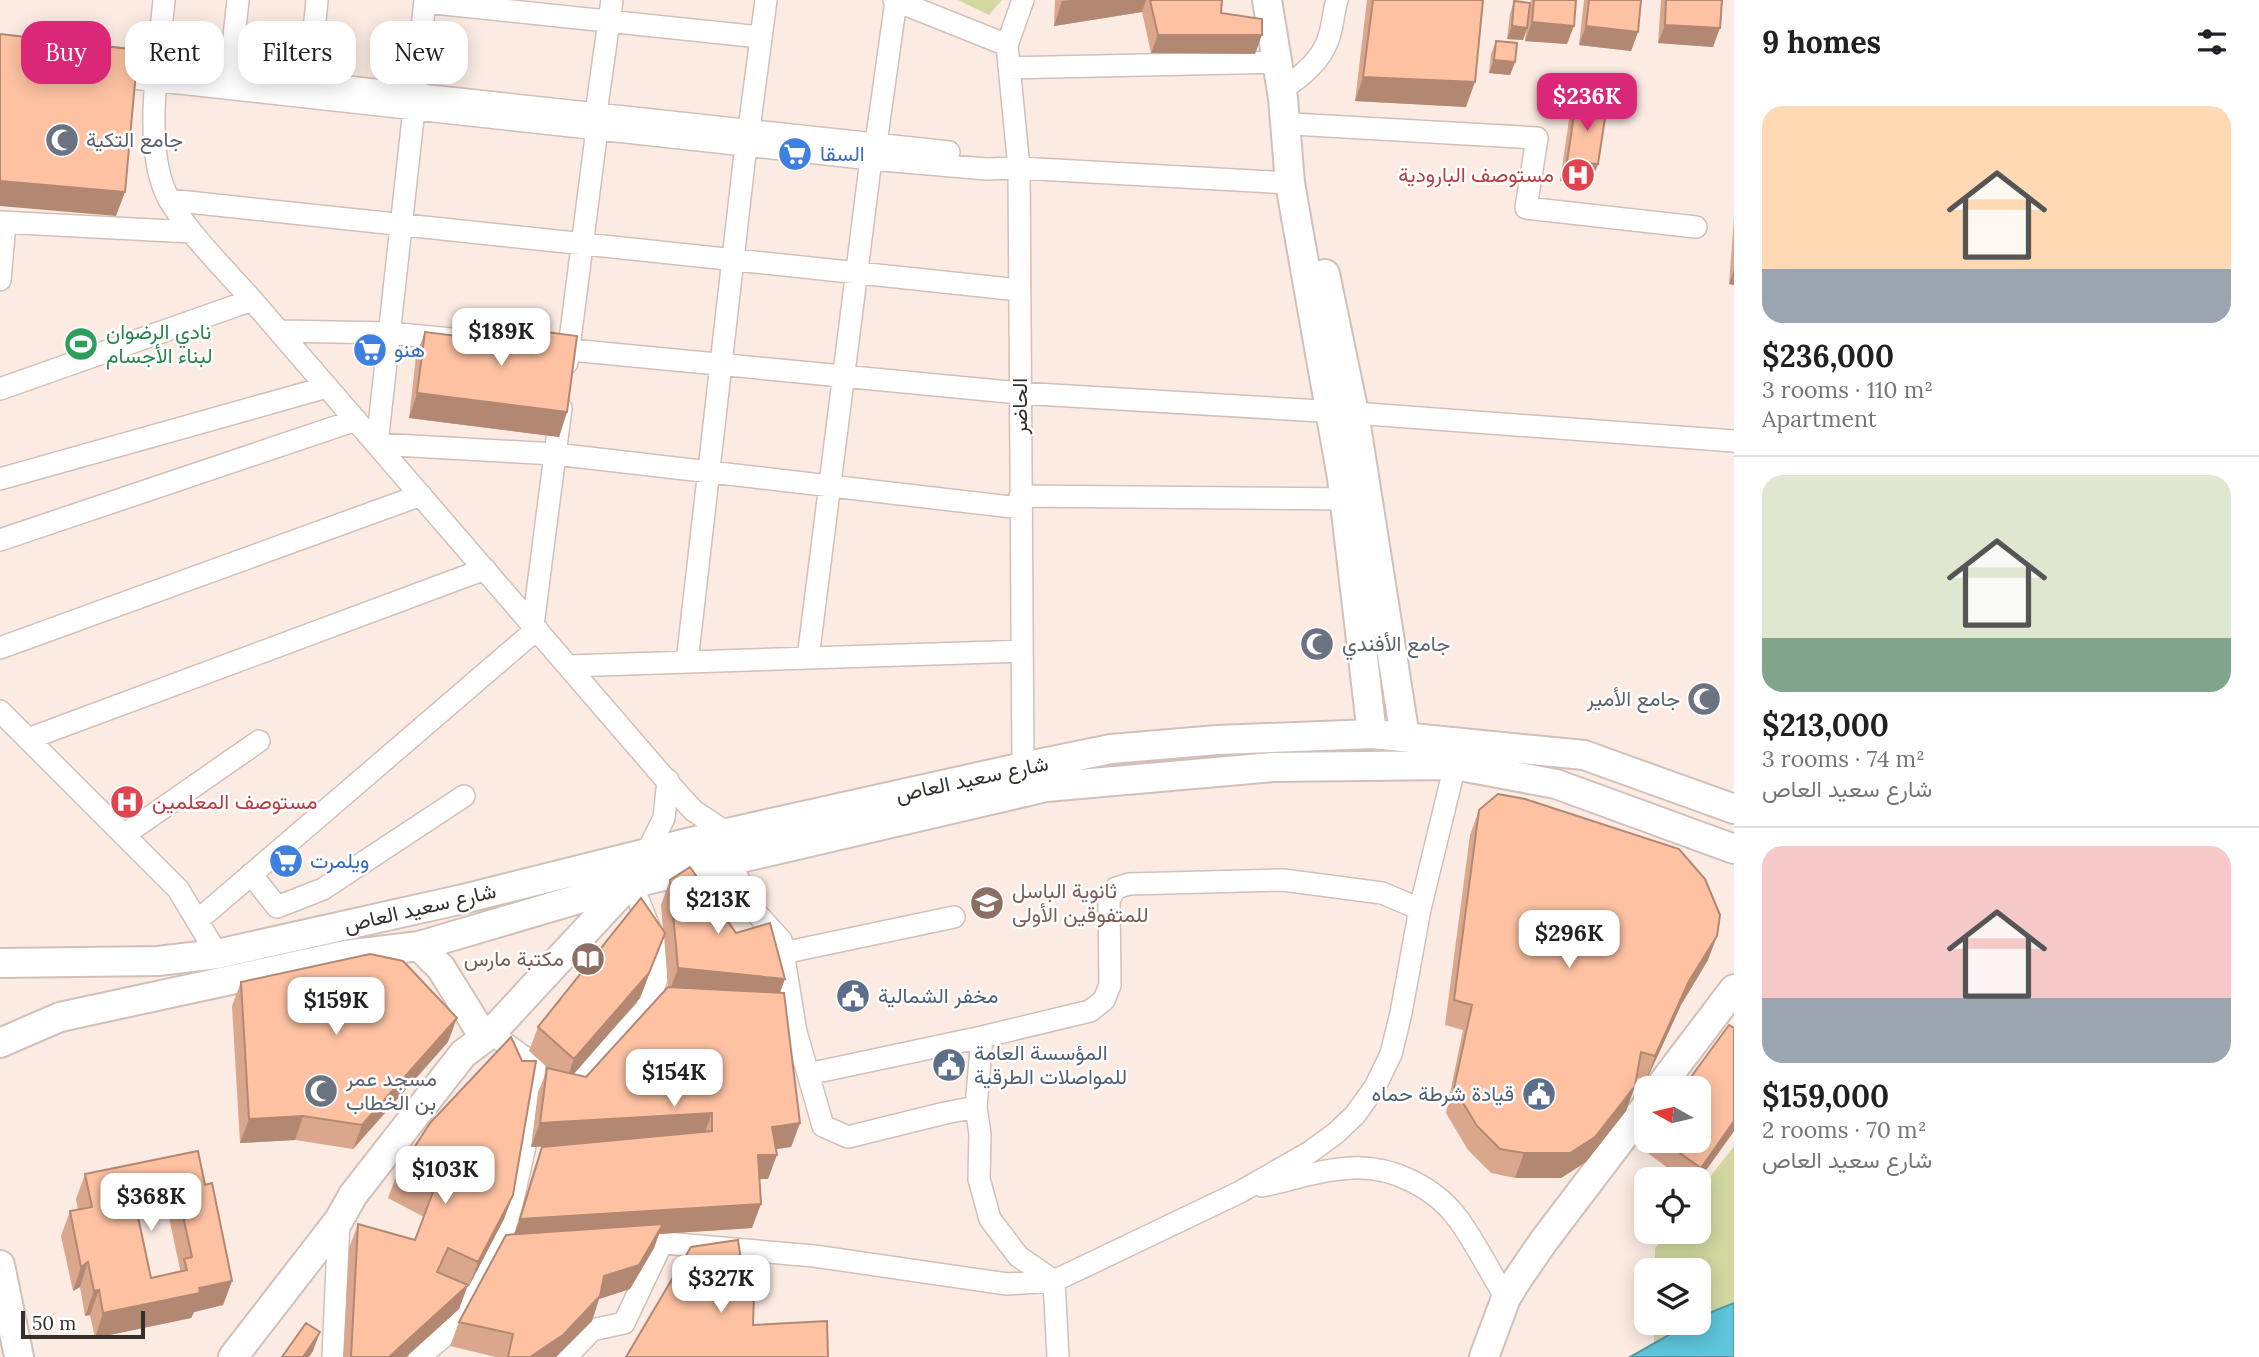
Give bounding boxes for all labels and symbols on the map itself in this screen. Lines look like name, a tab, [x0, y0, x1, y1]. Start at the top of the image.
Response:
pin: $236K	[1538, 74, 1636, 133]
mosque icon: جامع التكية	[43, 121, 81, 159]
place label: جامع التكية	[86, 126, 183, 154]
supermarket icon: السقا	[776, 135, 814, 173]
place label: السقا	[820, 140, 865, 167]
hospital icon: مستوصف البارودية	[1559, 156, 1597, 194]
place label: مستوصف البارودية	[1398, 161, 1554, 188]
pin: $189K	[452, 308, 550, 368]
place label: نادي الرضوان لبناء الأجسام	[106, 318, 213, 370]
sports icon: نادي الرضوان لبناء الأجسام	[62, 325, 100, 363]
supermarket icon: هنو	[351, 331, 389, 369]
place label: هنو	[394, 336, 425, 363]
street label: الحاضر	[1006, 378, 1033, 435]
mosque icon: جامع الأفندي	[1298, 625, 1336, 663]
place label: جامع الأفندي	[1342, 630, 1450, 661]
mosque icon: جامع الأمير	[1685, 680, 1723, 718]
place label: جامع الأمير	[1586, 685, 1680, 713]
street label: شارع سعيد العاص	[893, 749, 1051, 809]
hospital icon: مستوصف المعلمين	[108, 783, 146, 821]
place label: مستوصف المعلمين	[152, 788, 318, 815]
supermarket icon: ويلمرت	[267, 842, 305, 880]
place label: ويلمرت	[310, 847, 369, 874]
pin: $213K	[669, 876, 767, 936]
street label: شارع سعيد العاص	[341, 877, 499, 939]
place label: ثانوية الباسل للمتفوقين الأولى	[1012, 877, 1149, 928]
school or university icon: ثانوية الباسل للمتفوقين الأولى	[968, 884, 1006, 922]
pin: $296K	[1520, 911, 1618, 970]
library icon: مكتبة مارس	[569, 940, 607, 978]
place label: مكتبة مارس	[464, 945, 564, 972]
public building icon: مخفر الشمالية	[834, 977, 872, 1015]
pin: $159K	[287, 978, 385, 1037]
place label: مخفر الشمالية	[878, 982, 998, 1009]
place label: المؤسسة العامة للمواصلات الطرقية	[974, 1039, 1127, 1090]
public building icon: المؤسسة العامة للمواصلات الطرقية	[930, 1046, 968, 1084]
pin: $154K	[625, 1050, 723, 1109]
place label: مسجد عمر بن الخطاب	[345, 1065, 437, 1116]
mosque icon: مسجد عمر بن الخطاب	[302, 1072, 340, 1110]
public building icon: قيادة شرطة حماه	[1520, 1075, 1558, 1113]
north arrow	[1634, 1076, 1712, 1153]
place label: قيادة شرطة حماه	[1371, 1080, 1514, 1107]
pin: $103K	[396, 1146, 494, 1206]
pin: $368K	[102, 1174, 200, 1233]
pin: $327K	[672, 1256, 770, 1315]
scale bar	[21, 1308, 145, 1340]

